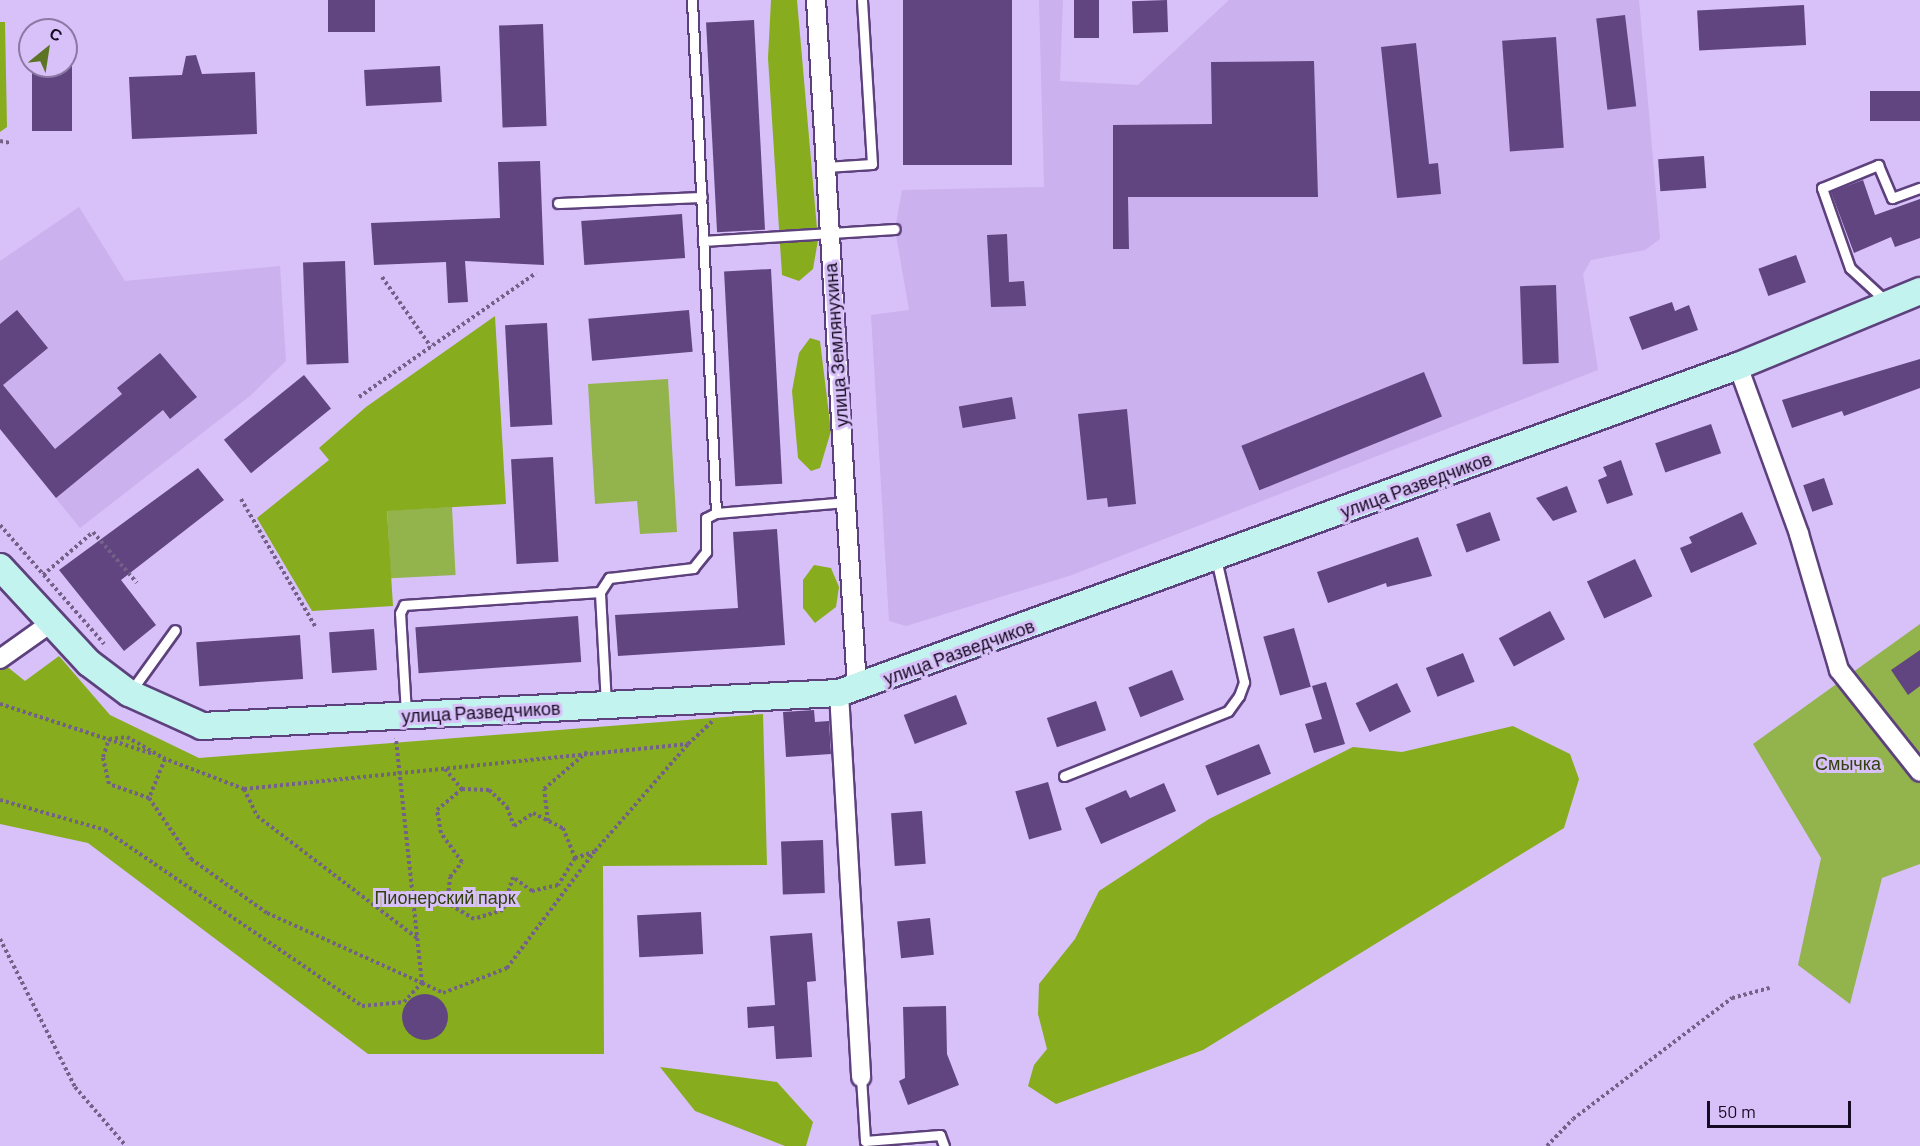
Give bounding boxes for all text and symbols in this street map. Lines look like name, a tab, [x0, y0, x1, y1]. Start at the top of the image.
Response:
north arrow	[18, 18, 78, 78]
text: С	[46, 23, 66, 45]
street label: улица Землянухина	[819, 262, 853, 428]
street label: улица Разведчиков	[1338, 448, 1494, 522]
street label: улица Разведчиков	[881, 615, 1037, 689]
street label: улица Разведчиков	[401, 697, 561, 727]
park label: Смычка	[1815, 752, 1881, 774]
park label: Пионерский парк	[374, 886, 516, 908]
scale bar	[1710, 1089, 1854, 1127]
text: 50 m	[1718, 1100, 1756, 1122]

